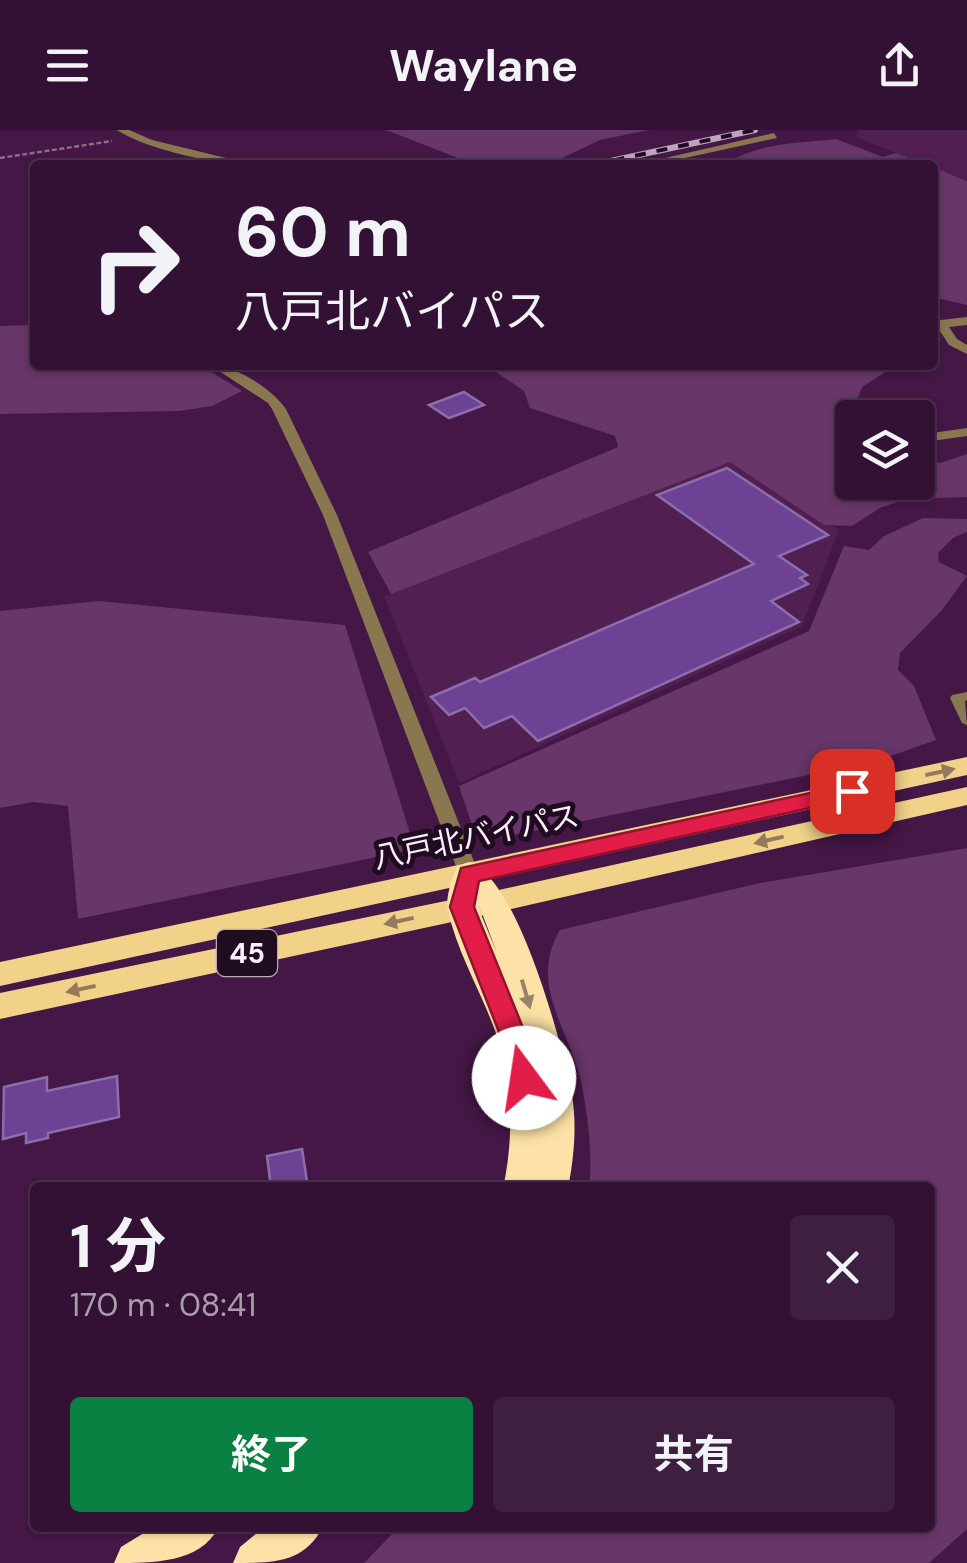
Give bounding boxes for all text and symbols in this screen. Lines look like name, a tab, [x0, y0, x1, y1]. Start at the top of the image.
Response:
text: Waylane	[389, 36, 578, 95]
icon: menu	[40, 38, 95, 93]
icon: share	[872, 38, 927, 93]
text: 60 m	[235, 187, 411, 278]
icon: right	[70, 200, 200, 330]
text: 八戸北バイパス	[235, 282, 549, 341]
map controls	[835, 400, 935, 500]
button: layers	[835, 400, 935, 500]
pin	[810, 749, 895, 834]
icon: arrive	[825, 764, 880, 819]
one-way arrow	[925, 764, 956, 779]
street label: 八戸北バイパス	[369, 796, 582, 877]
one-way arrow	[753, 832, 784, 848]
one-way arrow	[383, 913, 414, 929]
road number: 45	[217, 930, 277, 976]
one-way arrow	[519, 978, 535, 1009]
one-way arrow	[65, 982, 96, 997]
position arrow	[472, 1026, 576, 1130]
text: 1 分	[70, 1207, 166, 1286]
button: close	[790, 1215, 895, 1320]
text: 170 m · 08:41	[70, 1284, 256, 1326]
button: 終了	[70, 1397, 473, 1512]
button: 共有	[493, 1397, 895, 1512]

